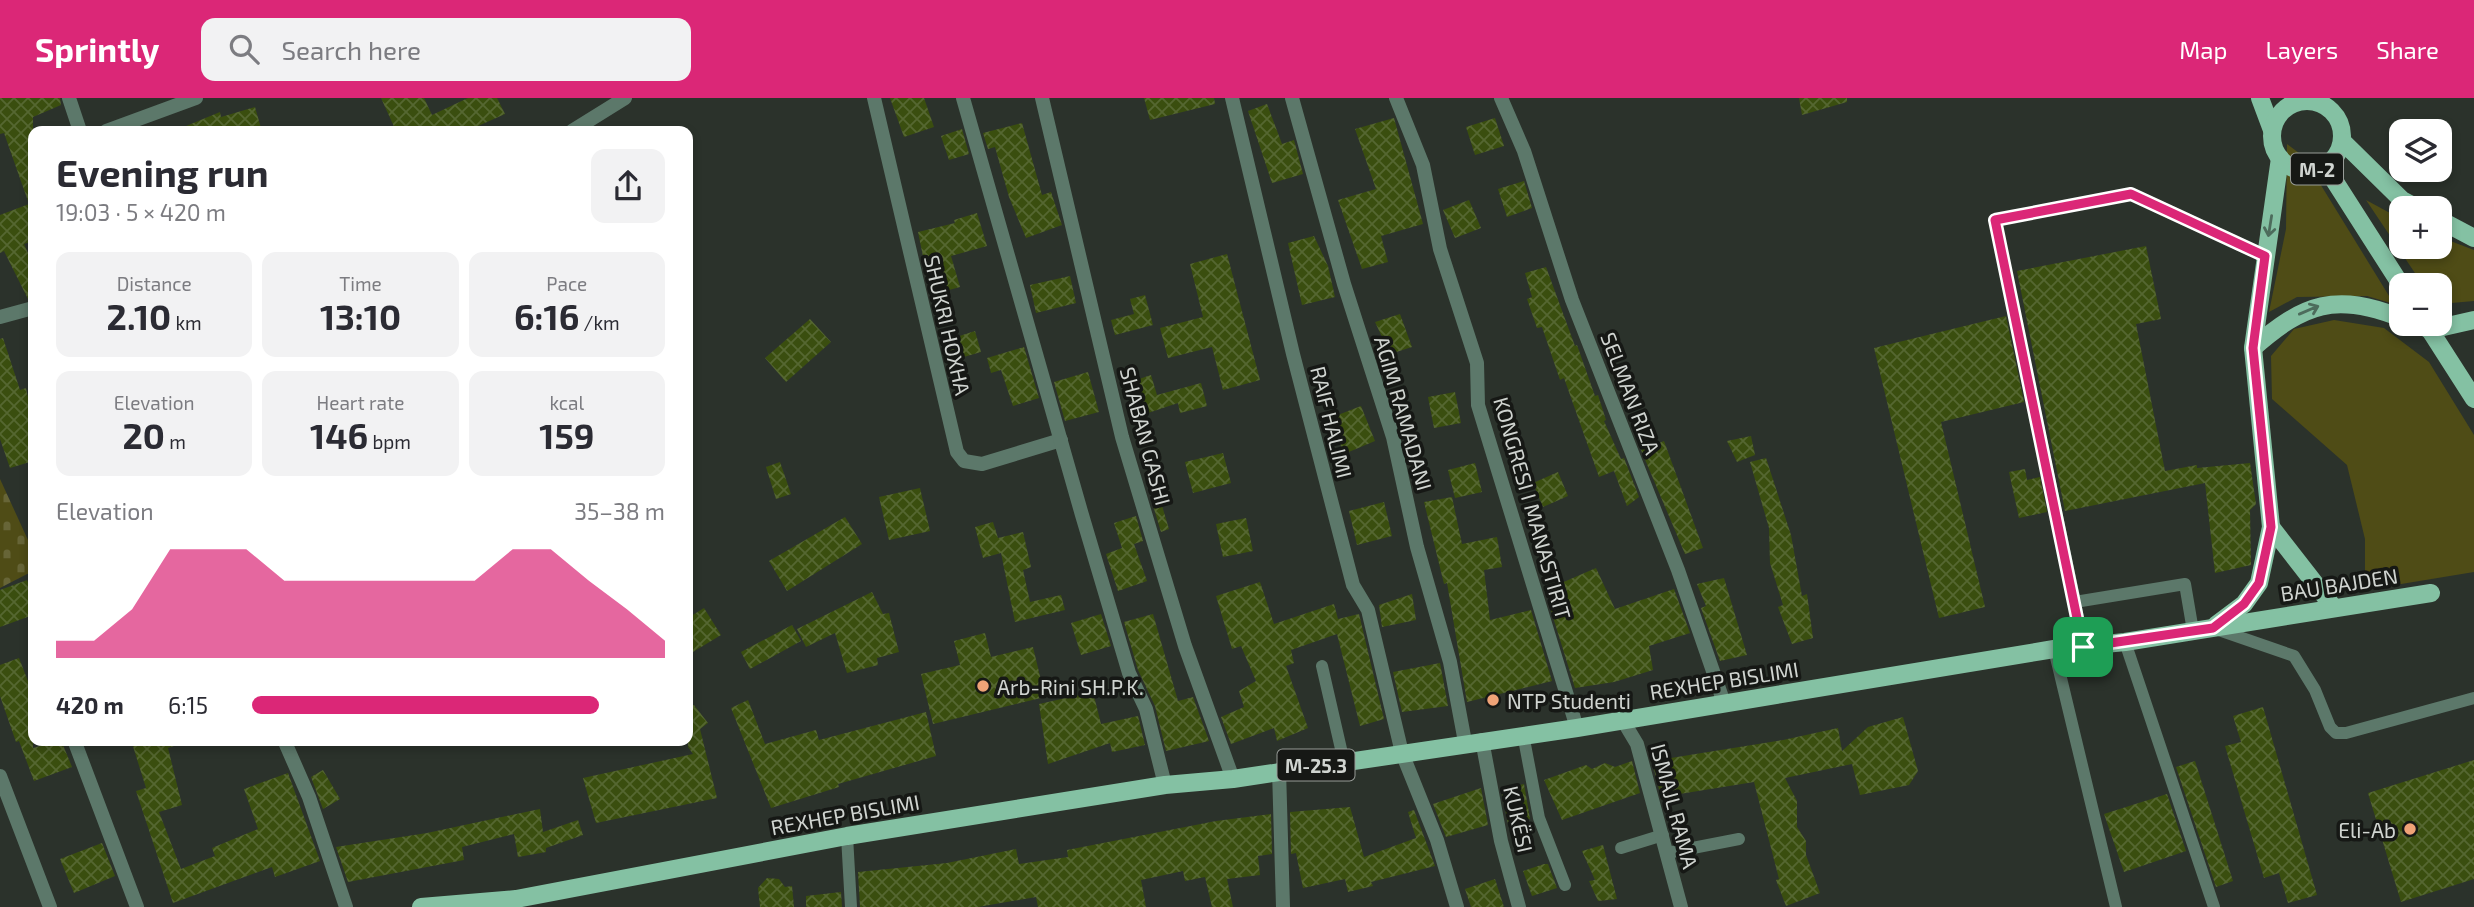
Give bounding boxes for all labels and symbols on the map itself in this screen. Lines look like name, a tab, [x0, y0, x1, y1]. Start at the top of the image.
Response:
road number: M-2	[2291, 153, 2343, 184]
one-way arrow	[2263, 214, 2276, 237]
street label: SHUKRI HOXHA	[920, 253, 976, 397]
one-way arrow	[2298, 303, 2319, 316]
street label: SELMAN RIZA	[1596, 328, 1666, 458]
street label: AGIM RAMADANI	[1370, 333, 1438, 493]
street label: RAIF HALIMI	[1306, 363, 1358, 481]
street label: SHABAN GASHI	[1116, 364, 1176, 508]
street label: KONGRESI I MANASTIRIT	[1489, 394, 1577, 622]
street label: BAU BAJDEN	[2279, 562, 2399, 606]
pin	[2053, 617, 2113, 677]
street label: REXHEP BISLIMI	[1648, 656, 1800, 704]
place label: Arb-Rini SH.P.K.	[997, 674, 1144, 699]
marker: Arb-Rini SH.P.K.	[975, 678, 991, 694]
place label: NTP Studenti	[1507, 688, 1631, 713]
marker: NTP Studenti	[1485, 692, 1501, 708]
street label: ISMAJL RAMA	[1646, 741, 1704, 871]
road number: M-25.3	[1278, 750, 1354, 780]
street label: KUKËSI	[1499, 783, 1539, 855]
street label: REXHEP BISLIMI	[769, 789, 921, 839]
place label: Eli-Ab	[2338, 817, 2396, 842]
marker: Eli-Ab	[2402, 821, 2418, 837]

